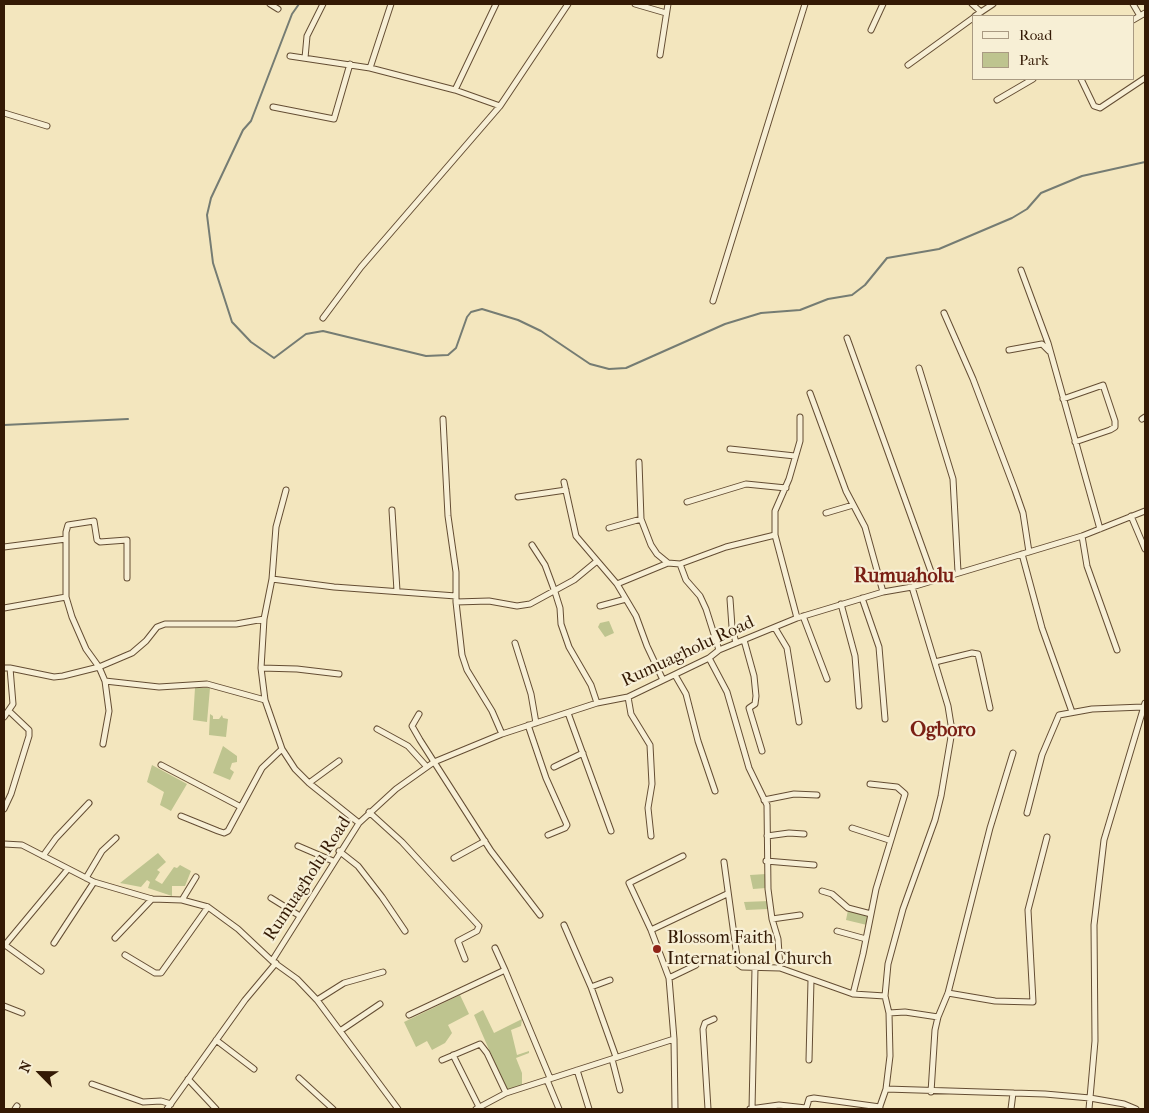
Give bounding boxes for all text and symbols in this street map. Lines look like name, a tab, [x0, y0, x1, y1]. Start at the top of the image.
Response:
legend	[972, 15, 1134, 80]
text: Road	[1019, 26, 1052, 44]
text: Park	[1019, 51, 1049, 69]
district label: Rumuaholu	[854, 565, 954, 589]
street label: Rumuagholu Road	[618, 612, 758, 692]
district label: Ogboro	[910, 719, 976, 743]
street label: Rumuagholu Road	[260, 813, 356, 945]
place label: Blossom Faith International Church	[667, 928, 832, 971]
marker: Blossom Faith International Church	[651, 943, 663, 955]
north arrow	[15, 1048, 65, 1098]
text: N	[16, 1059, 36, 1075]

